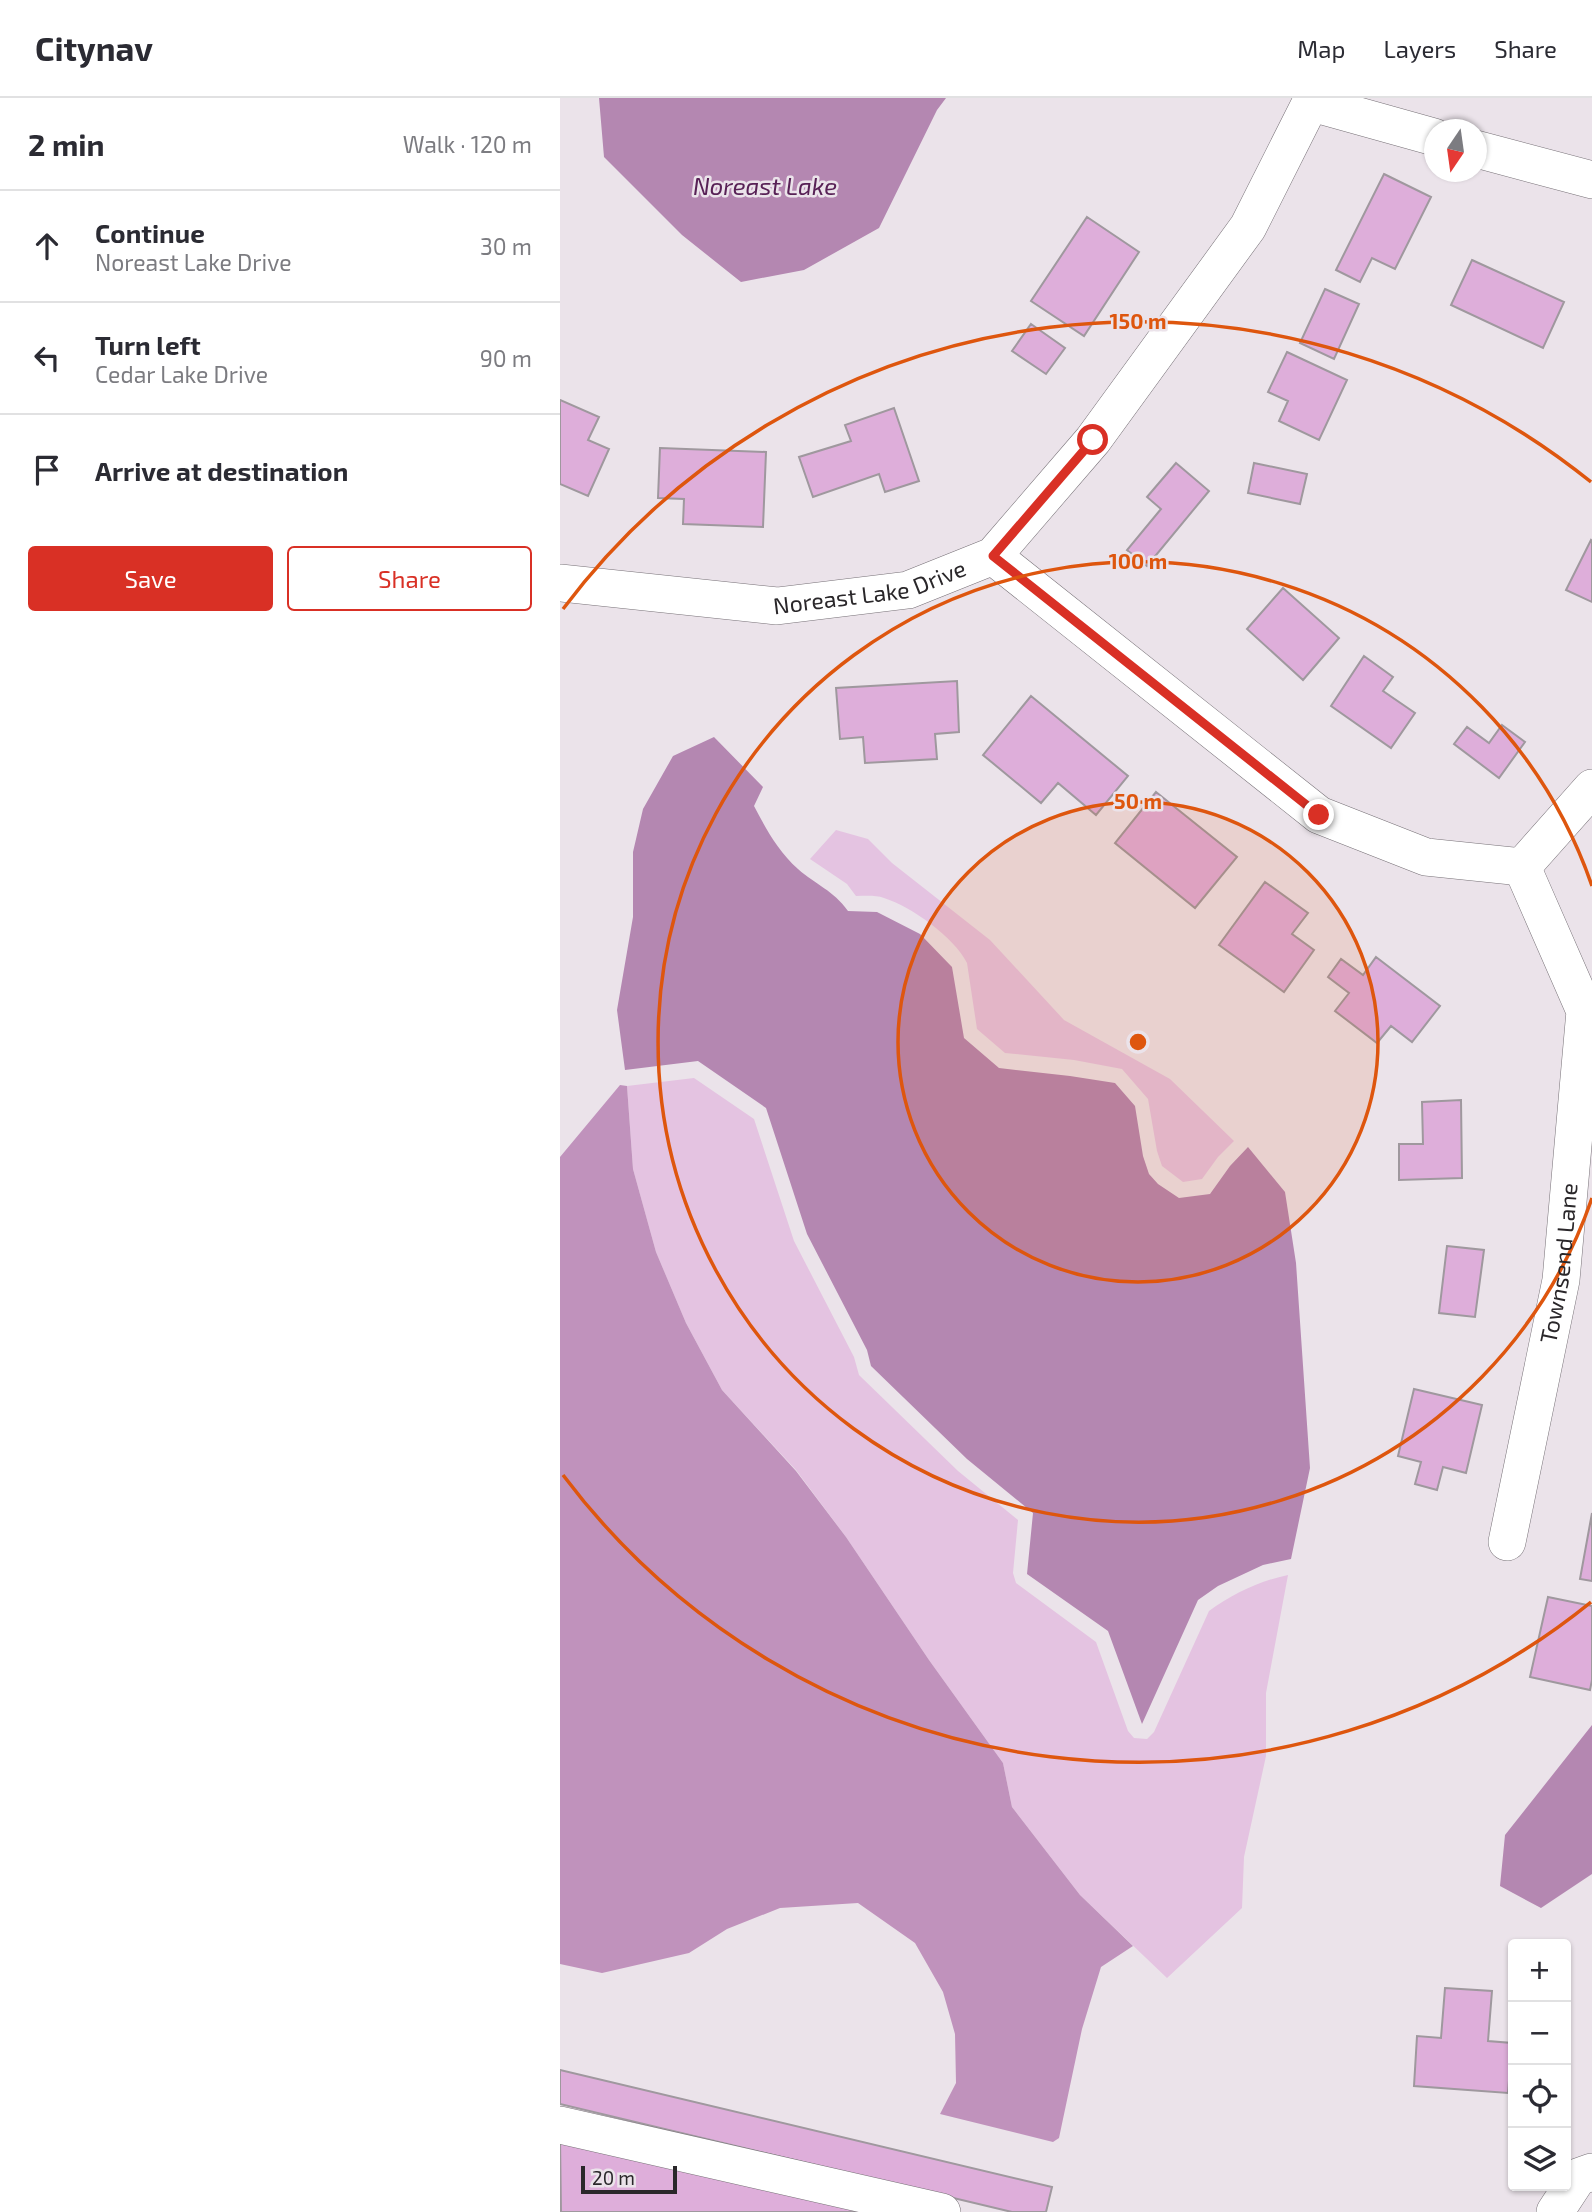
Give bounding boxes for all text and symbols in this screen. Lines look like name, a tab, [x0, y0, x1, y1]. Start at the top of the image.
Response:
text: Citynav	[35, 28, 153, 68]
text: Map	[1297, 34, 1345, 63]
text: Layers	[1383, 34, 1456, 63]
text: Share	[1494, 34, 1557, 63]
north arrow	[1424, 119, 1487, 182]
text: 2 min	[28, 126, 105, 162]
text: Walk · 120 m	[403, 130, 532, 158]
water label: Noreast Lake	[693, 171, 837, 200]
text: Continue	[95, 217, 205, 248]
icon: ahead	[28, 227, 66, 265]
text: 30 m	[480, 232, 532, 260]
text: Noreast Lake Drive	[95, 248, 292, 276]
text: 150 m	[1110, 308, 1166, 333]
text: Turn left	[95, 329, 201, 360]
icon: left	[28, 339, 66, 377]
text: 90 m	[480, 344, 532, 372]
text: Cedar Lake Drive	[95, 360, 268, 388]
route start	[1077, 424, 1108, 455]
icon: arrive	[28, 451, 66, 489]
text: Arrive at destination	[95, 455, 348, 486]
button: Save	[28, 546, 273, 611]
button: Share	[287, 546, 532, 611]
text: 100 m	[1109, 548, 1167, 573]
street label: Noreast Lake Drive	[772, 553, 970, 619]
text: 50 m	[1114, 788, 1162, 813]
route end	[1303, 799, 1334, 830]
centre of rings	[1126, 1030, 1150, 1054]
street label: Townsend Lane	[1533, 1182, 1583, 1346]
map controls	[1508, 1939, 1571, 2191]
button: +	[1508, 1939, 1571, 2002]
button: −	[1508, 2002, 1571, 2065]
button: locate	[1508, 2065, 1571, 2128]
button: layers	[1508, 2128, 1571, 2191]
scale bar	[581, 2163, 677, 2195]
text: 20 m	[592, 2166, 635, 2189]

